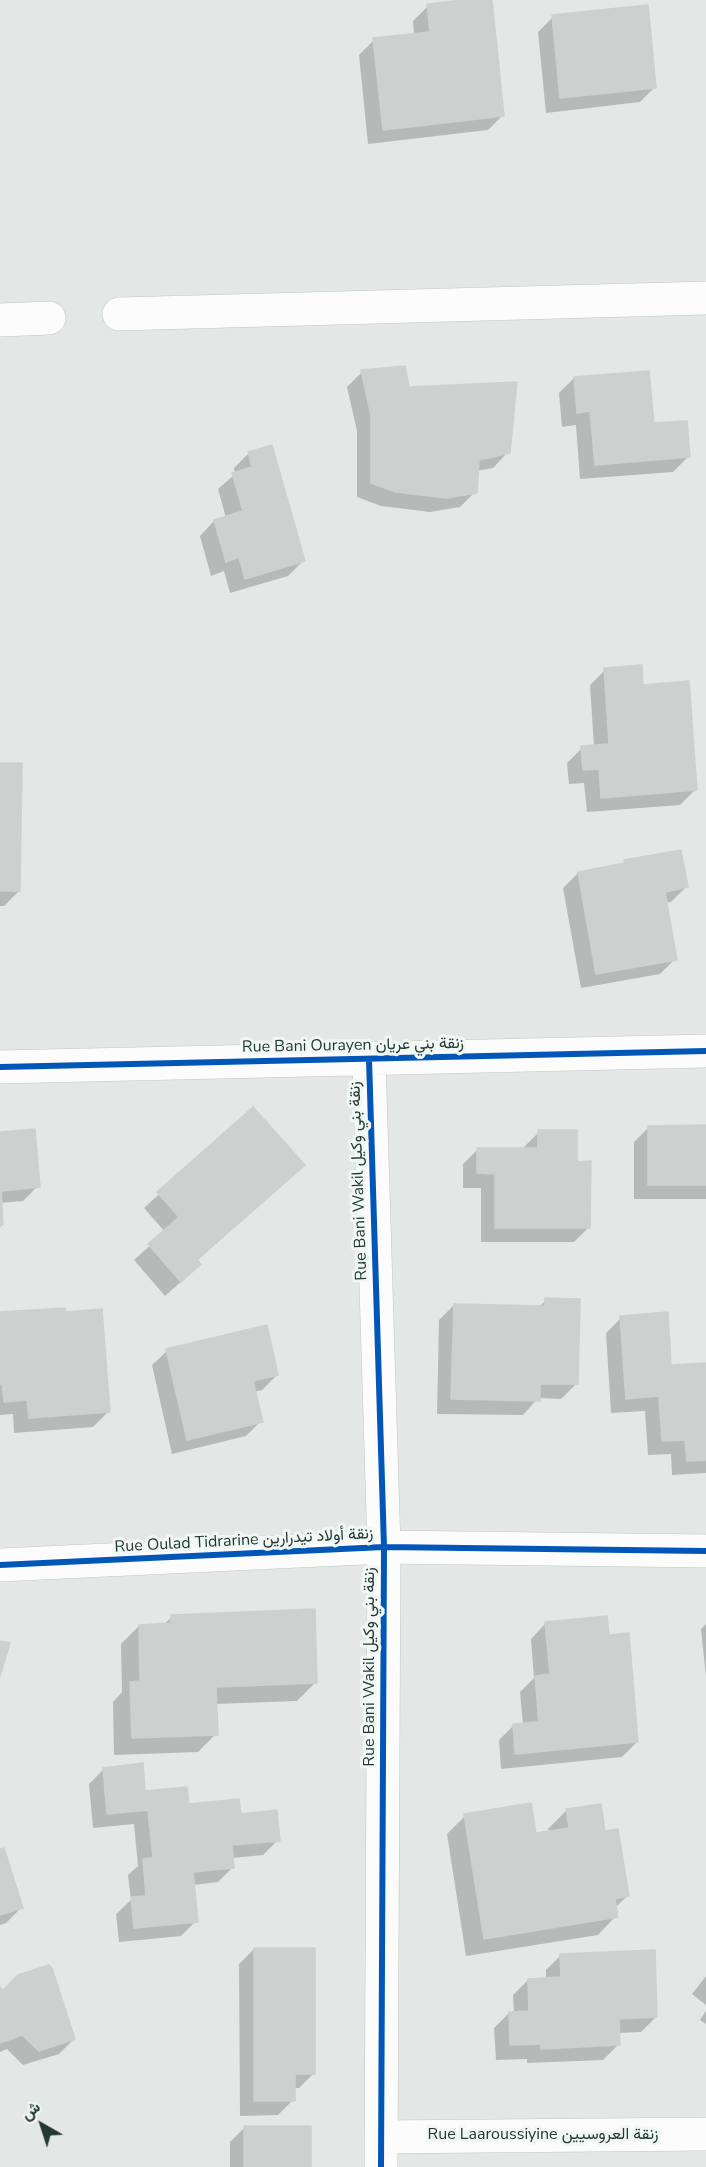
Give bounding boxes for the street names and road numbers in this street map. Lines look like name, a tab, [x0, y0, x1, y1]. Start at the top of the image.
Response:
street label: Rue Bani Ourayen زنقة بني عريان	[242, 1034, 464, 1058]
street label: Rue Bani Wakil زنقة بني وكيل	[346, 1081, 372, 1281]
street label: Rue Oulad Tidrarine زنقة أولاد تيدرارين	[114, 1525, 374, 1557]
street label: Rue Bani Wakil زنقة بني وكيل	[360, 1567, 380, 1767]
street label: Rue Laaroussiyine زنقة العروسيين	[428, 2125, 658, 2145]

